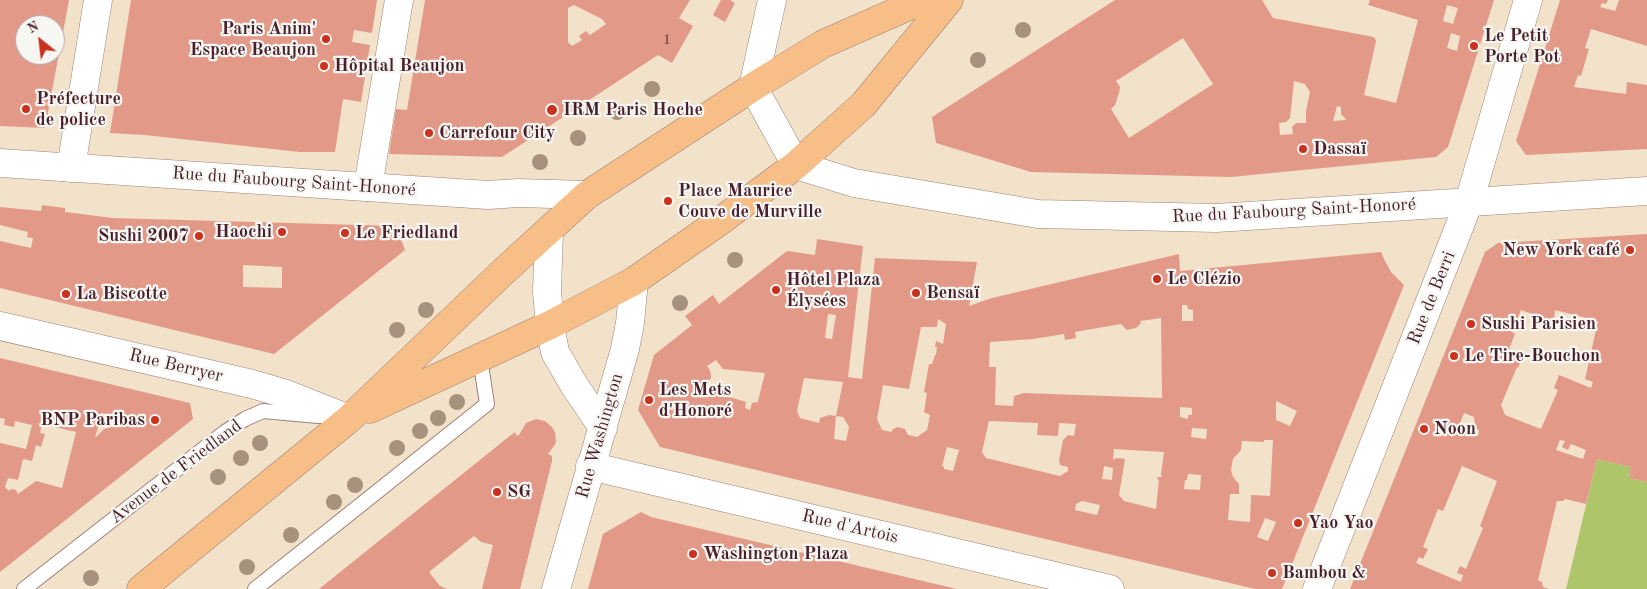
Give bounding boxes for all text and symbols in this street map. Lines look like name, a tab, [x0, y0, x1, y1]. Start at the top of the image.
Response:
north arrow	[15, 15, 65, 65]
place label: Paris Anim' Espace Beaujon	[190, 18, 316, 60]
text: N	[25, 19, 41, 36]
place label: Le Petit Porte Pot	[1484, 25, 1560, 68]
house number: 1	[663, 31, 671, 49]
marker: Paris Anim' Espace Beaujon	[320, 33, 332, 45]
marker: Le Petit Porte Pot	[1468, 40, 1480, 52]
place label: Hôpital Beaujon	[334, 55, 464, 77]
marker: Hôpital Beaujon	[318, 60, 330, 72]
place label: Préfecture de police	[36, 88, 121, 130]
place label: IRM Paris Hoche	[563, 99, 703, 121]
marker: Préfecture de police	[20, 103, 32, 115]
marker: IRM Paris Hoche	[545, 103, 559, 117]
place label: Carrefour City	[439, 122, 555, 144]
marker: Carrefour City	[423, 127, 435, 139]
place label: Dassaï	[1313, 138, 1366, 160]
marker: Dassaï	[1297, 143, 1309, 155]
street label: Rue du Faubourg Saint-Honoré	[171, 163, 417, 201]
place label: Place Maurice Couve de Murville	[678, 180, 822, 222]
street label: Rue du Faubourg Saint-Honoré	[1171, 194, 1417, 228]
marker: Place Maurice Couve de Murville	[662, 195, 674, 207]
place label: Haochi	[215, 221, 272, 243]
place label: Le Friedland	[355, 222, 458, 244]
place label: Sushi 2007	[98, 225, 189, 247]
marker: Haochi	[276, 226, 288, 238]
marker: Le Friedland	[339, 227, 351, 239]
marker: Sushi 2007	[193, 230, 205, 242]
place label: New York café	[1502, 239, 1620, 261]
marker: New York café	[1624, 244, 1636, 256]
street label: Rue de Berri	[1403, 248, 1461, 348]
place label: Le Clézio	[1167, 268, 1241, 290]
place label: Hôtel Plaza Élysées	[786, 269, 880, 312]
marker: Le Clézio	[1151, 273, 1163, 285]
place label: Bensaï	[926, 282, 979, 304]
place label: La Biscotte	[76, 283, 167, 305]
marker: Hôtel Plaza Élysées	[770, 284, 782, 296]
marker: Bensaï	[910, 287, 922, 299]
marker: La Biscotte	[60, 288, 72, 300]
place label: Sushi Parisien	[1481, 313, 1596, 335]
marker: Sushi Parisien	[1465, 318, 1477, 330]
street label: Rue Berryer	[127, 345, 225, 387]
place label: Le Tire-Bouchon	[1464, 345, 1600, 367]
marker: Le Tire-Bouchon	[1448, 350, 1460, 362]
street label: Rue Washington	[572, 371, 628, 501]
place label: Les Mets d'Honoré	[659, 379, 732, 422]
marker: Les Mets d'Honoré	[643, 394, 655, 406]
place label: BNP Paribas	[40, 409, 145, 431]
marker: BNP Paribas	[149, 414, 161, 426]
street label: Avenue de Friedland	[106, 415, 246, 529]
place label: Noon	[1434, 418, 1476, 440]
marker: Noon	[1418, 423, 1430, 435]
place label: SG	[507, 481, 531, 503]
marker: SG	[491, 486, 503, 498]
street label: Rue d'Artois	[800, 505, 900, 549]
place label: Yao Yao	[1308, 512, 1374, 534]
marker: Yao Yao	[1292, 517, 1304, 529]
place label: Washington Plaza	[703, 543, 848, 565]
marker: Washington Plaza	[687, 548, 699, 560]
place label: Bambou &	[1282, 562, 1366, 584]
marker: Bambou &	[1266, 567, 1278, 579]

